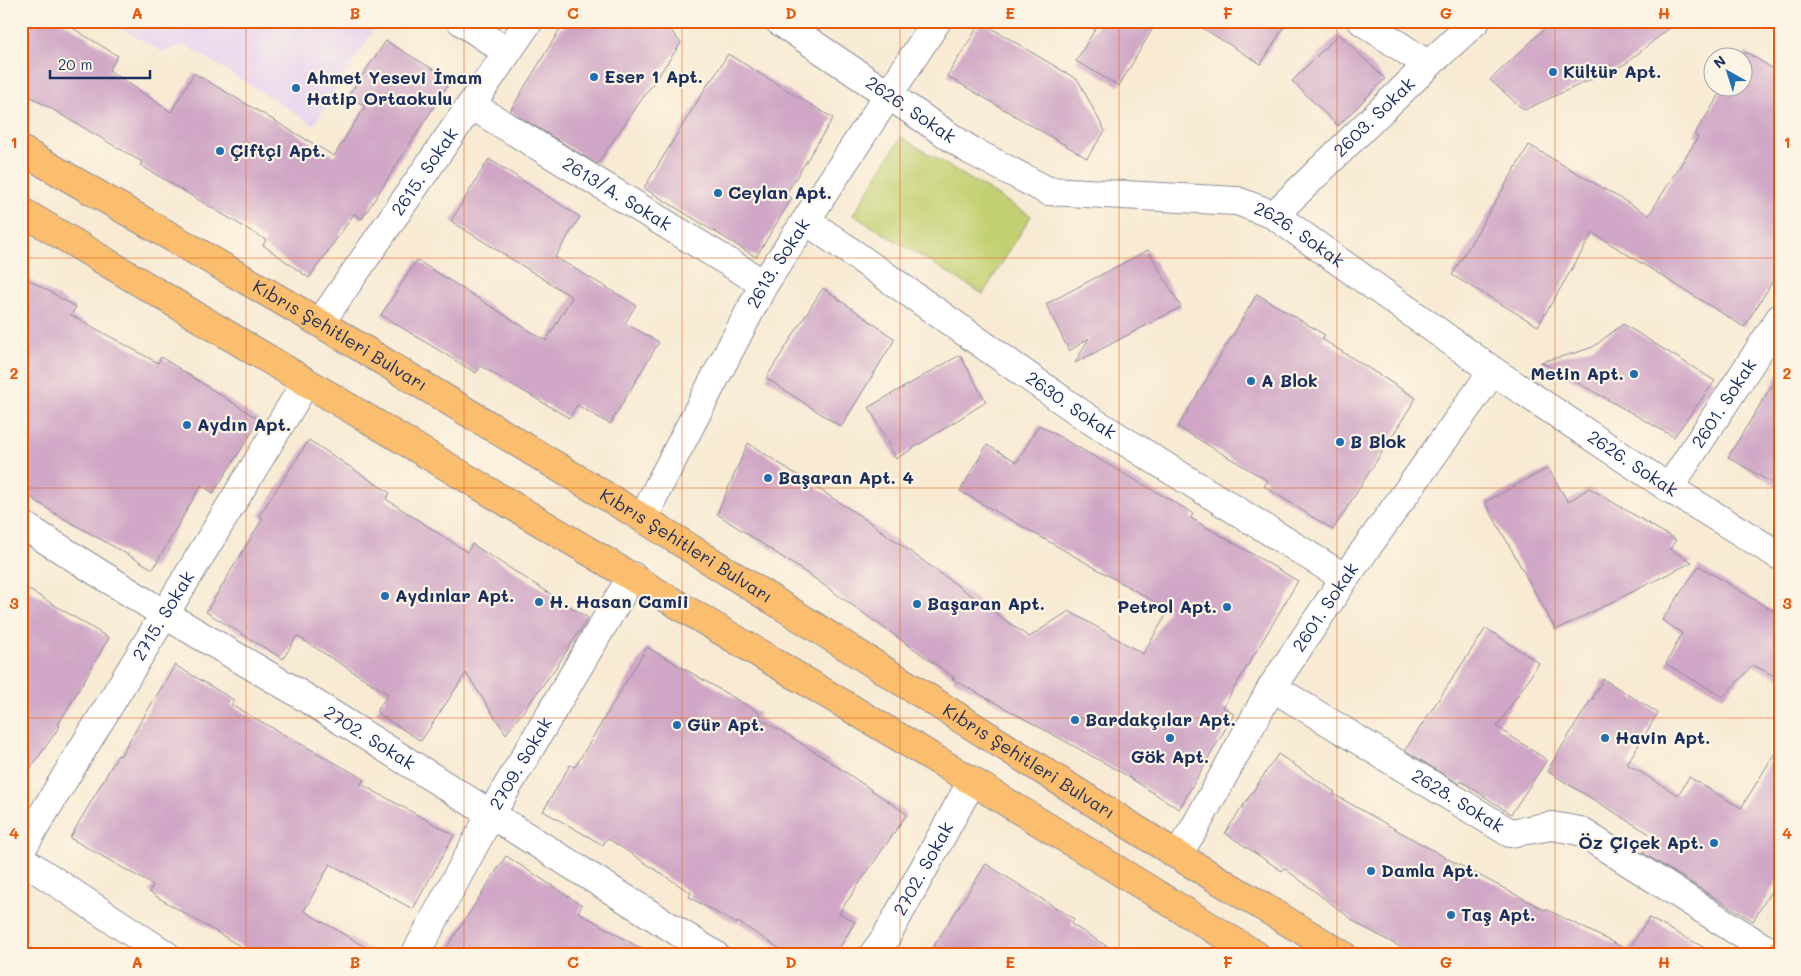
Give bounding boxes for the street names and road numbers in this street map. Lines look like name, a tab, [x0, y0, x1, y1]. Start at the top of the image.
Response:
street label: 2626. Sokak	[861, 70, 961, 148]
street label: 2603. Sokak	[1328, 71, 1420, 162]
street label: 2615. Sokak	[385, 122, 463, 220]
street label: 2613/A. Sokak	[558, 151, 676, 236]
street label: 2626. Sokak	[1251, 196, 1350, 272]
street label: 2613. Sokak	[741, 213, 815, 312]
street label: Kıbrıs Şehitleri Bulvarı	[249, 274, 432, 396]
street label: 2601. Sokak	[1685, 353, 1761, 452]
street label: 2630. Sokak	[1021, 365, 1121, 444]
street label: 2626. Sokak	[1583, 424, 1683, 502]
street label: Kıbrıs Şehitleri Bulvarı	[596, 482, 777, 608]
street label: 2601. Sokak	[1286, 558, 1363, 656]
street label: 2715. Sokak	[126, 566, 199, 665]
street label: Kıbrıs Şehitleri Bulvarı	[939, 697, 1120, 824]
street label: 2702. Sokak	[320, 700, 420, 775]
street label: 2709. Sokak	[483, 712, 557, 814]
street label: 2628. Sokak	[1408, 763, 1509, 838]
street label: 2702. Sokak	[887, 817, 958, 919]

